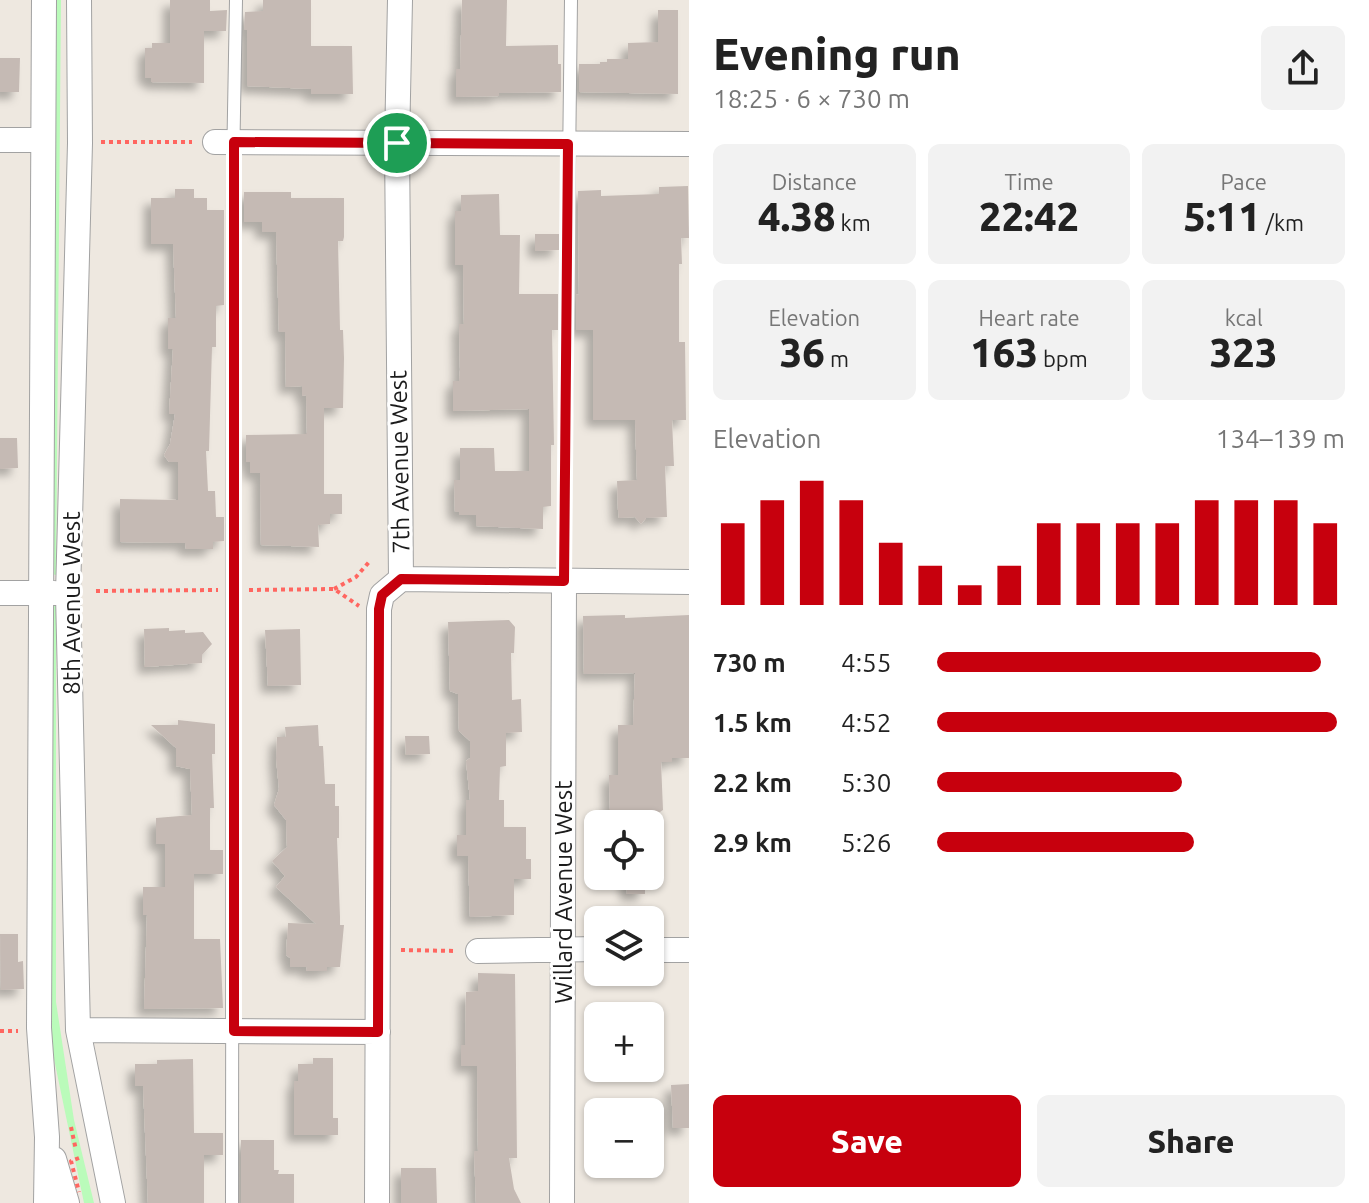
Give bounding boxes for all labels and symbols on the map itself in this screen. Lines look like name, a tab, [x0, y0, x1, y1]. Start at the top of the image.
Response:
pin	[363, 109, 431, 177]
street label: 7th Avenue West	[384, 369, 415, 554]
street label: 8th Avenue West	[58, 511, 85, 695]
street label: Willard Avenue West	[550, 780, 577, 1004]

